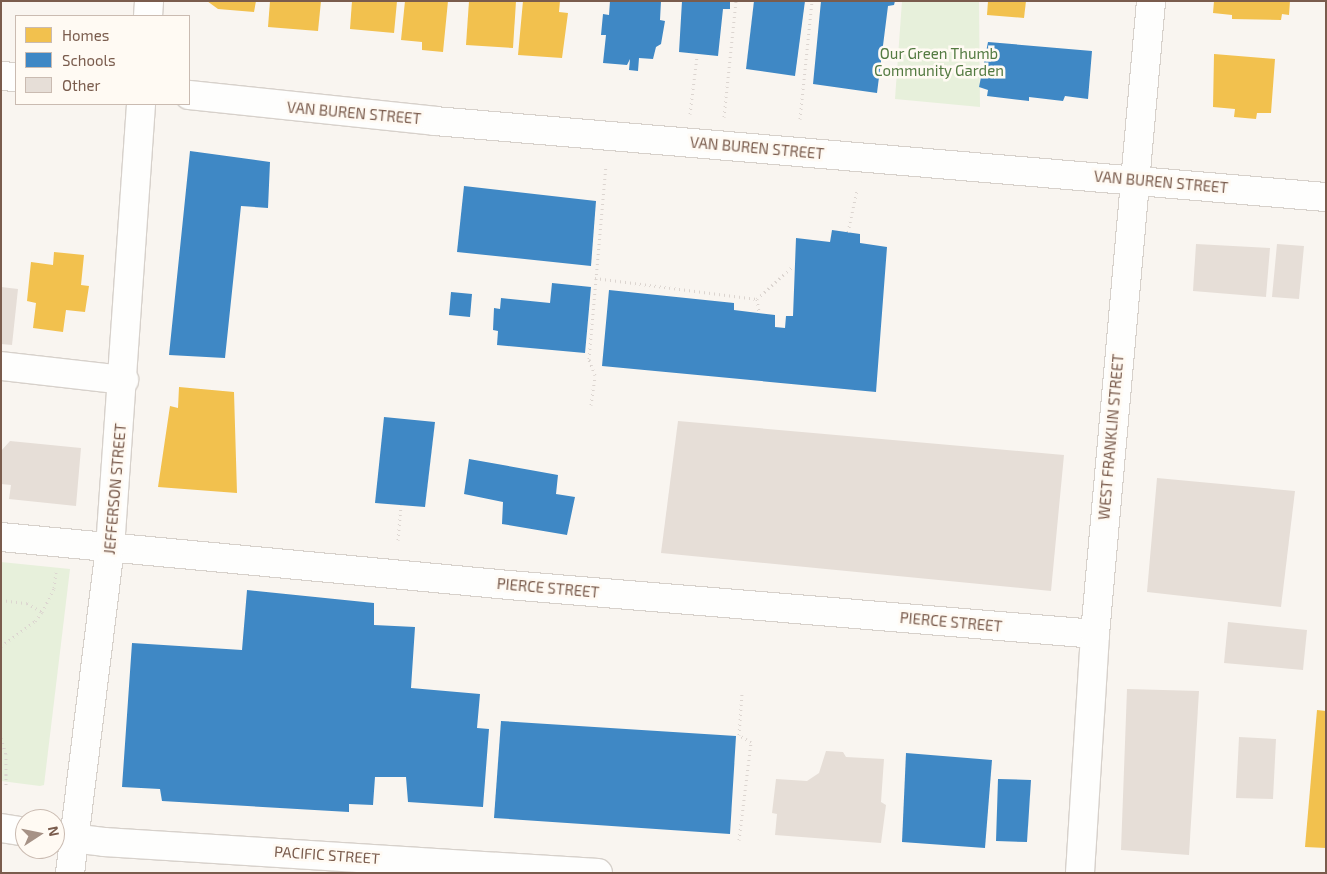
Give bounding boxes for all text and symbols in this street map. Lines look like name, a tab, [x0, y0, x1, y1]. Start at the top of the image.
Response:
legend	[15, 15, 190, 105]
text: Homes	[62, 26, 109, 44]
park label: Our Green Thumb Community Garden	[874, 44, 1004, 79]
text: Schools	[62, 51, 116, 69]
text: Other	[62, 76, 101, 94]
street label: VAN BUREN STREET	[286, 98, 422, 128]
street label: VAN BUREN STREET	[689, 133, 825, 163]
street label: VAN BUREN STREET	[1093, 167, 1229, 197]
street label: WEST FRANKLIN STREET	[1095, 353, 1127, 521]
street label: JEFFERSON STREET	[100, 423, 130, 555]
street label: PIERCE STREET	[496, 575, 600, 601]
street label: PIERCE STREET	[899, 609, 1003, 635]
north arrow	[15, 809, 65, 859]
text: N	[45, 825, 64, 838]
street label: PACIFIC STREET	[274, 842, 380, 868]

